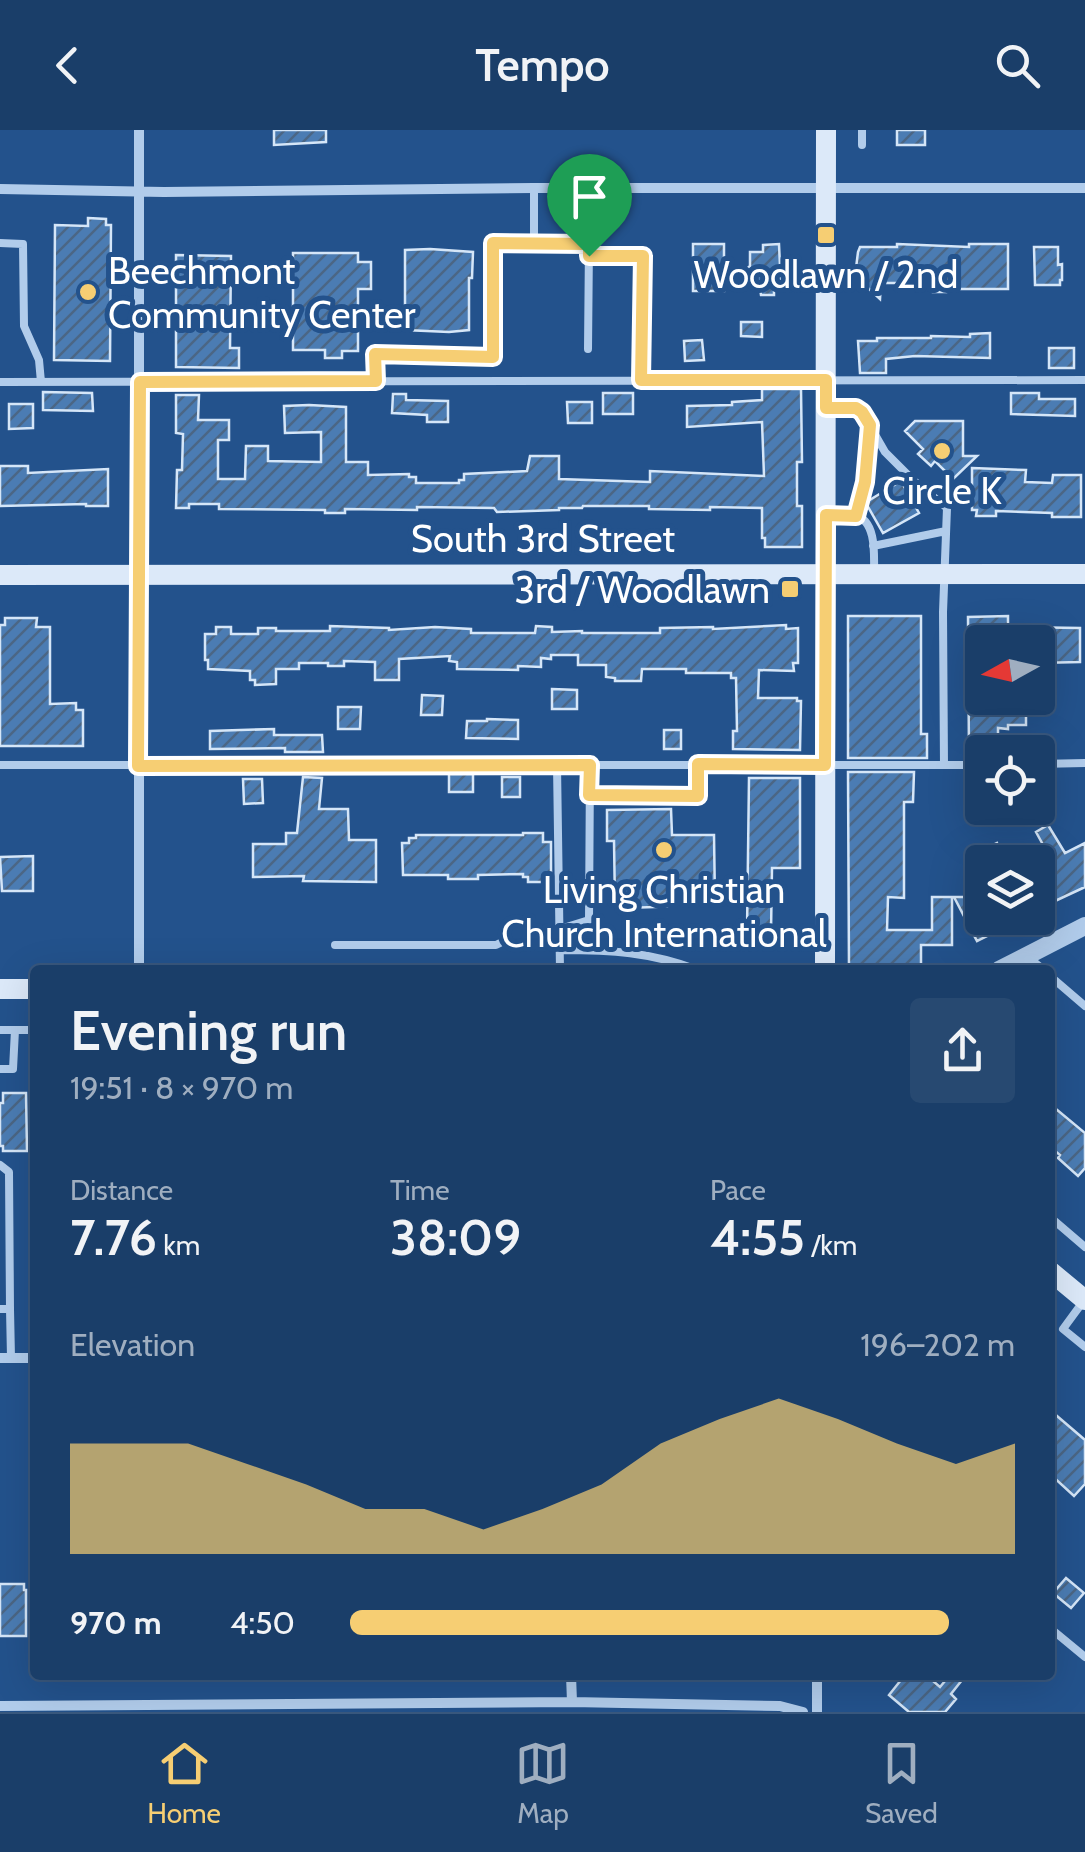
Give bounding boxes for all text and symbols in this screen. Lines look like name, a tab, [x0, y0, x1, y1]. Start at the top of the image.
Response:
icon: back	[40, 38, 95, 93]
text: Tempo	[475, 38, 610, 92]
icon: search	[990, 38, 1045, 93]
pin	[547, 154, 632, 257]
icon: arrive	[562, 169, 617, 224]
marker: Woodlawn / 2nd	[815, 224, 837, 246]
place label: Beechmont Community Center	[108, 247, 416, 338]
place label: Woodlawn / 2nd	[694, 251, 958, 298]
marker: Beechmont Community Center	[77, 281, 99, 303]
marker: Circle K	[931, 440, 953, 462]
place label: Circle K	[882, 467, 1002, 514]
street label: South 3rd Street	[411, 515, 675, 562]
place label: 3rd / Woodlawn	[515, 566, 770, 613]
marker: 3rd / Woodlawn	[779, 578, 801, 600]
north arrow	[965, 625, 1055, 715]
map controls	[965, 625, 1055, 935]
button: locate	[965, 735, 1055, 825]
marker: Living Christian Church International	[653, 839, 675, 861]
button: layers	[965, 845, 1055, 935]
place label: Living Christian Church International	[501, 866, 827, 957]
text: Evening run	[70, 997, 347, 1064]
button: share	[910, 998, 1015, 1103]
text: 19:51 · 8 × 970 m	[70, 1068, 293, 1107]
text: Distance	[70, 1173, 173, 1207]
text: Time	[390, 1173, 450, 1207]
text: Pace	[710, 1173, 766, 1207]
text: 7.76	[70, 1207, 157, 1268]
text: 38:09	[390, 1207, 521, 1268]
text: 4:55	[710, 1207, 805, 1268]
text: km	[157, 1228, 200, 1262]
text: /km	[805, 1228, 857, 1262]
text: Elevation	[70, 1325, 195, 1364]
text: 196–202 m	[860, 1325, 1015, 1364]
text: 970 m	[70, 1603, 162, 1642]
text: 4:50	[230, 1603, 295, 1642]
tab: Home	[147, 1736, 221, 1830]
tab: Map	[515, 1736, 570, 1830]
tab: Saved	[865, 1736, 938, 1830]

